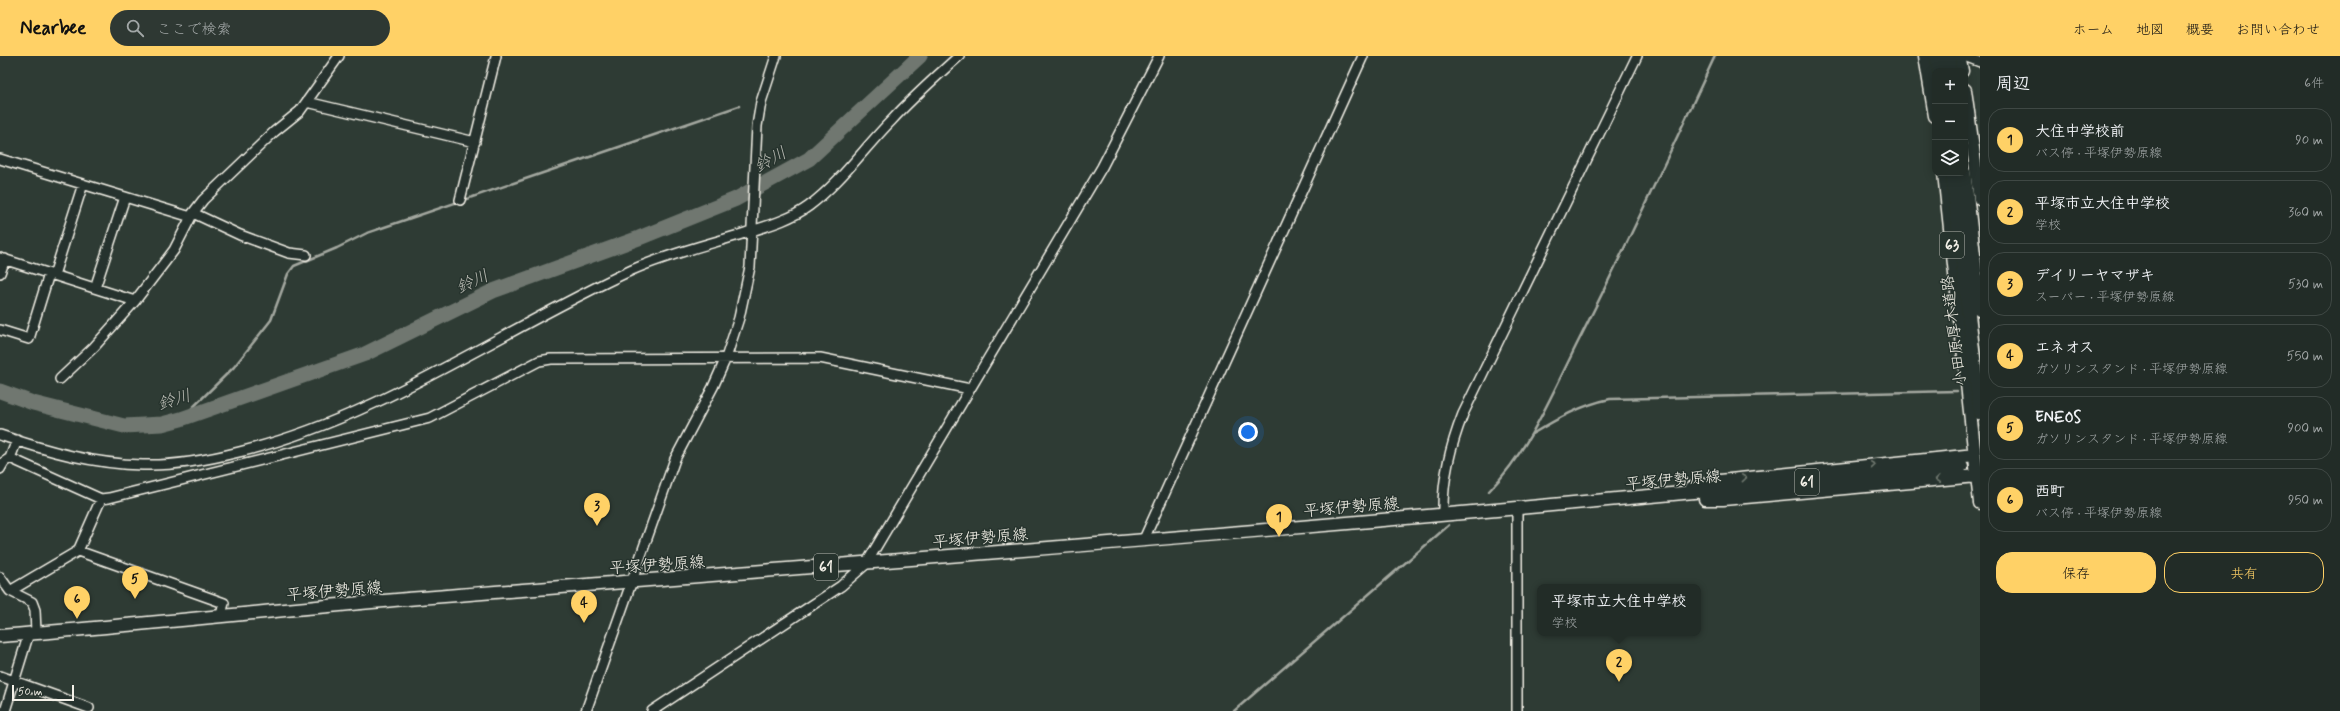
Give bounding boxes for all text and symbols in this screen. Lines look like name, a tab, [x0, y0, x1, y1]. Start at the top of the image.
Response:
search box	[110, 10, 390, 46]
text: Nearbee	[20, 16, 86, 41]
icon: search	[124, 17, 146, 39]
text: ここで検索	[156, 20, 231, 40]
text: ホーム	[2073, 21, 2114, 39]
text: 地図	[2136, 21, 2164, 39]
text: 概要	[2186, 21, 2214, 39]
text: お問い合わせ	[2236, 21, 2320, 39]
map controls	[1932, 68, 1968, 176]
button: +	[1932, 68, 1968, 104]
text: 周辺	[1996, 73, 2030, 95]
text: 6件	[2304, 75, 2324, 92]
button: −	[1932, 104, 1968, 140]
text: 大住中学校前	[2035, 122, 2125, 142]
text: 1	[2007, 132, 2013, 149]
text: 90 m	[2295, 132, 2323, 149]
button: layers	[1932, 140, 1968, 176]
water label: 鈴川	[750, 142, 791, 178]
text: バス停 · 平塚伊勢原線	[2035, 145, 2162, 162]
text: 平塚市立大住中学校	[2035, 194, 2170, 214]
text: 2	[2007, 204, 2013, 221]
text: 360 m	[2288, 204, 2323, 221]
text: 学校	[2035, 217, 2061, 234]
road number: 63	[1940, 232, 1964, 258]
water label: 鈴川	[452, 265, 492, 299]
text: デイリーヤマザキ	[2035, 266, 2155, 286]
street label: 小田原厚木道路	[1937, 274, 1972, 388]
text: 3	[2007, 276, 2013, 293]
text: 530 m	[2288, 276, 2323, 293]
text: スーパー · 平塚伊勢原線	[2035, 289, 2174, 306]
text: エネオス	[2035, 338, 2094, 358]
text: 4	[2006, 348, 2014, 365]
text: 550 m	[2287, 348, 2323, 365]
text: ガソリンスタンド · 平塚伊勢原線	[2035, 361, 2227, 378]
water label: 鈴川	[155, 384, 194, 415]
text: ENEOS	[2035, 408, 2081, 428]
text: 5	[2006, 420, 2014, 437]
text: 900 m	[2288, 420, 2323, 437]
your location	[1238, 422, 1258, 442]
text: ガソリンスタンド · 平塚伊勢原線	[2035, 431, 2227, 448]
one-way arrow	[1870, 461, 1877, 470]
street label: 平塚伊勢原線	[1624, 466, 1722, 495]
road number: 61	[1795, 469, 1819, 495]
one-way arrow	[1741, 474, 1747, 483]
one-way arrow	[1935, 474, 1941, 483]
text: 西町	[2035, 482, 2065, 502]
text: 6	[2007, 492, 2013, 509]
text: 950 m	[2288, 492, 2323, 509]
pin: 3	[584, 493, 610, 526]
street label: 平塚伊勢原線	[1302, 493, 1400, 522]
pin: 1	[1266, 504, 1292, 537]
text: バス停 · 平塚伊勢原線	[2035, 505, 2162, 522]
street label: 平塚伊勢原線	[931, 524, 1029, 553]
street label: 平塚伊勢原線	[608, 552, 706, 579]
button: 保存	[1996, 552, 2156, 593]
button: 共有	[2164, 552, 2324, 593]
road number: 61	[814, 554, 838, 580]
pin: 5	[122, 566, 148, 599]
street label: 平塚伊勢原線	[285, 577, 383, 606]
popup	[1537, 584, 1701, 636]
pin: 6	[64, 586, 90, 619]
pin: 4	[571, 590, 597, 623]
text: 平塚市立大住中学校	[1551, 592, 1687, 612]
text: 学校	[1551, 615, 1578, 632]
pin: 2	[1606, 649, 1632, 682]
scale bar	[12, 683, 74, 702]
text: 50 m	[18, 685, 43, 699]

